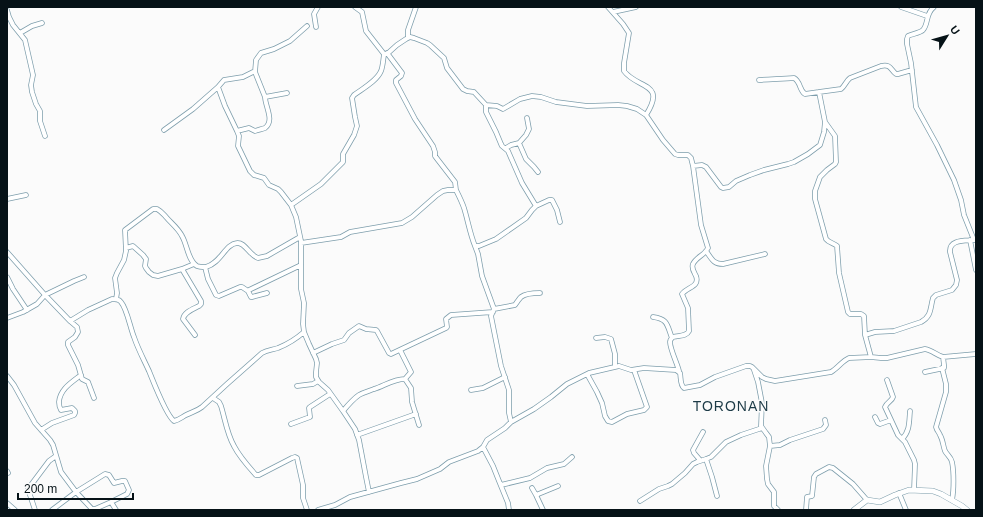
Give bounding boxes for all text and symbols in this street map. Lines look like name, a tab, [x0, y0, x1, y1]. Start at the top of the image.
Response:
north arrow	[927, 16, 967, 56]
text: U	[948, 23, 962, 37]
district label: TORONAN	[693, 398, 769, 414]
scale bar	[18, 475, 133, 501]
text: 200 m	[24, 482, 57, 496]

